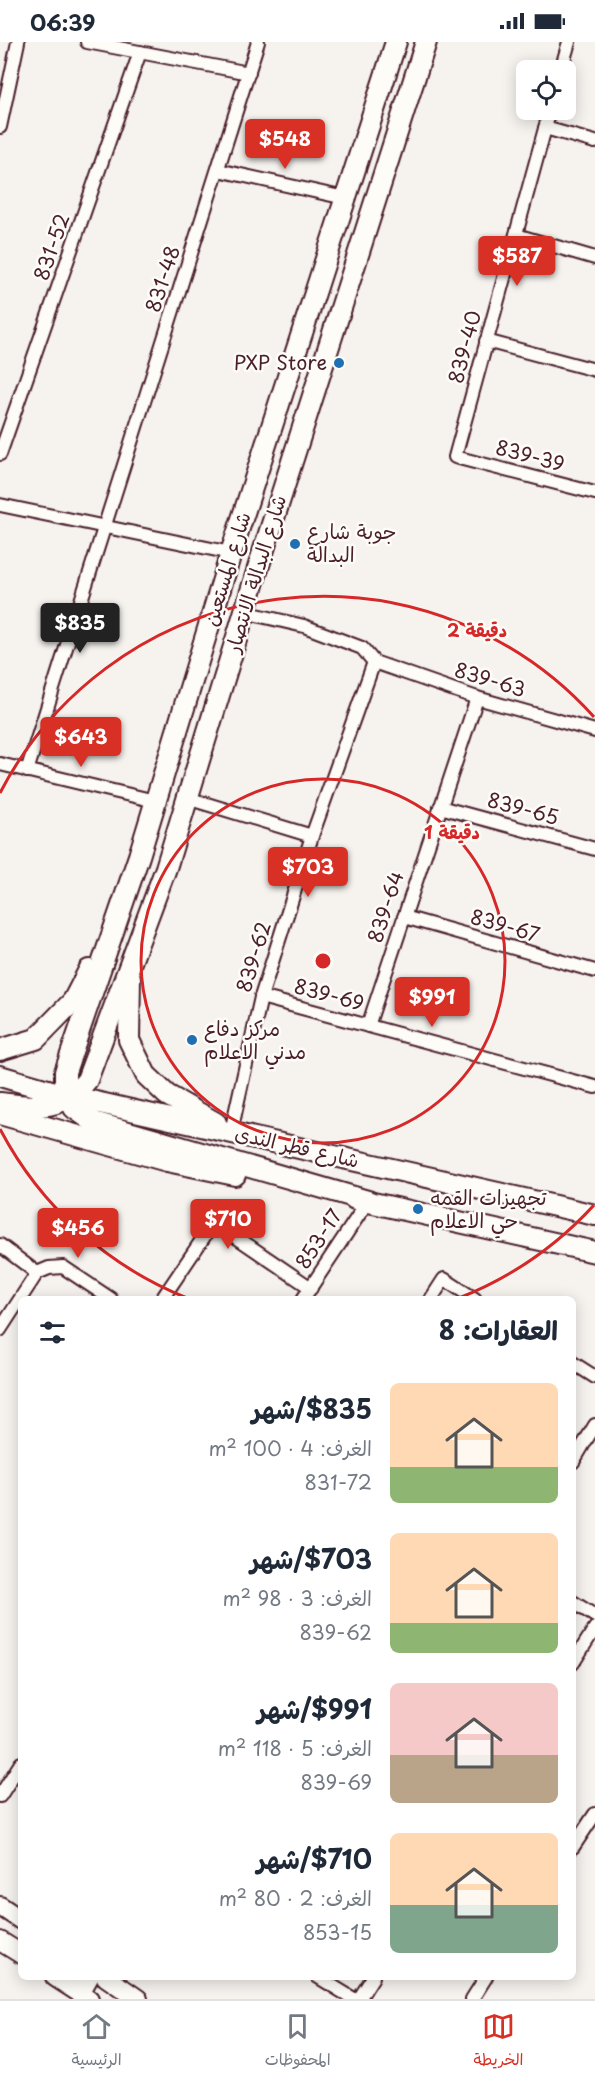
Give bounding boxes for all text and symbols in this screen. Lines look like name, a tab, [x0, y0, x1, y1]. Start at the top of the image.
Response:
text: 06:39	[30, 5, 95, 38]
map controls	[516, 60, 576, 120]
button: locate	[516, 60, 576, 120]
pin: $548	[249, 119, 321, 170]
text: $548	[259, 123, 311, 153]
street label: 831-52	[26, 209, 77, 284]
pin: $587	[481, 236, 553, 287]
text: $587	[492, 240, 542, 270]
street label: 831-48	[137, 241, 187, 316]
street label: 839-40	[440, 307, 488, 387]
place label: PXP Store	[234, 347, 327, 377]
marker: PXP Store	[332, 356, 346, 370]
street label: 839-39	[492, 431, 568, 479]
street label: شارع البدالة الانتصار	[216, 491, 293, 657]
street label: شارع المستعين	[194, 508, 258, 630]
place label: جوبة شارع البدالة	[307, 516, 396, 569]
marker: جوبة شارع البدالة	[288, 537, 302, 551]
pin: $835	[44, 603, 116, 654]
text: $835	[55, 607, 105, 637]
text: 2 دقيقة	[447, 616, 507, 643]
street label: 839-63	[451, 654, 530, 704]
pin: $643	[45, 717, 117, 768]
text: $643	[54, 721, 108, 751]
street label: 839-65	[484, 784, 562, 832]
text: 1 دقيقة	[424, 818, 480, 845]
pin: $703	[272, 847, 344, 898]
text: $703	[282, 851, 334, 881]
street label: 839-64	[359, 867, 411, 946]
street label: 839-67	[467, 901, 543, 949]
street label: 839-62	[228, 918, 278, 996]
centre of rings	[313, 951, 333, 971]
street label: 839-69	[291, 970, 368, 1018]
pin: $991	[396, 977, 468, 1028]
text: $991	[409, 981, 455, 1011]
place label: مركز دفاع مدني الاعلام	[204, 1013, 306, 1070]
marker: مركز دفاع مدني الاعلام	[185, 1033, 199, 1047]
street label: شارع قطر الندى	[232, 1117, 362, 1175]
place label: تجهيزات القمه حي الاعلام	[430, 1182, 547, 1239]
pin: $710	[192, 1199, 264, 1250]
street label: 853-17	[287, 1202, 349, 1275]
marker: تجهيزات القمه حي الاعلام	[411, 1202, 425, 1216]
text: $710	[204, 1203, 252, 1233]
pin: $456	[42, 1208, 114, 1259]
text: $456	[51, 1212, 105, 1242]
text: العقارات: 8	[439, 1310, 558, 1349]
icon: filters	[36, 1316, 69, 1349]
text: $835/شهر	[252, 1389, 372, 1428]
icon: home	[438, 1407, 510, 1479]
text: الغرف: 4 · 100 m²	[208, 1433, 372, 1463]
text: 831-72	[305, 1467, 372, 1497]
text: $703/شهر	[250, 1539, 372, 1578]
icon: home	[438, 1557, 510, 1629]
text: الغرف: 3 · 98 m²	[223, 1583, 372, 1613]
text: 839-62	[299, 1617, 372, 1647]
text: $991/شهر	[257, 1689, 372, 1728]
icon: home	[438, 1707, 510, 1779]
text: الغرف: 5 · 118 m²	[218, 1733, 372, 1763]
text: 839-69	[301, 1767, 372, 1797]
text: $710/شهر	[257, 1839, 372, 1878]
icon: home	[438, 1857, 510, 1929]
text: الغرف: 2 · 80 m²	[219, 1883, 372, 1913]
text: 853-15	[303, 1917, 372, 1947]
tab: الرئيسية	[72, 2010, 122, 2074]
tab: المحفوظات	[265, 2010, 331, 2074]
tab: الخريطة	[474, 2010, 524, 2074]

